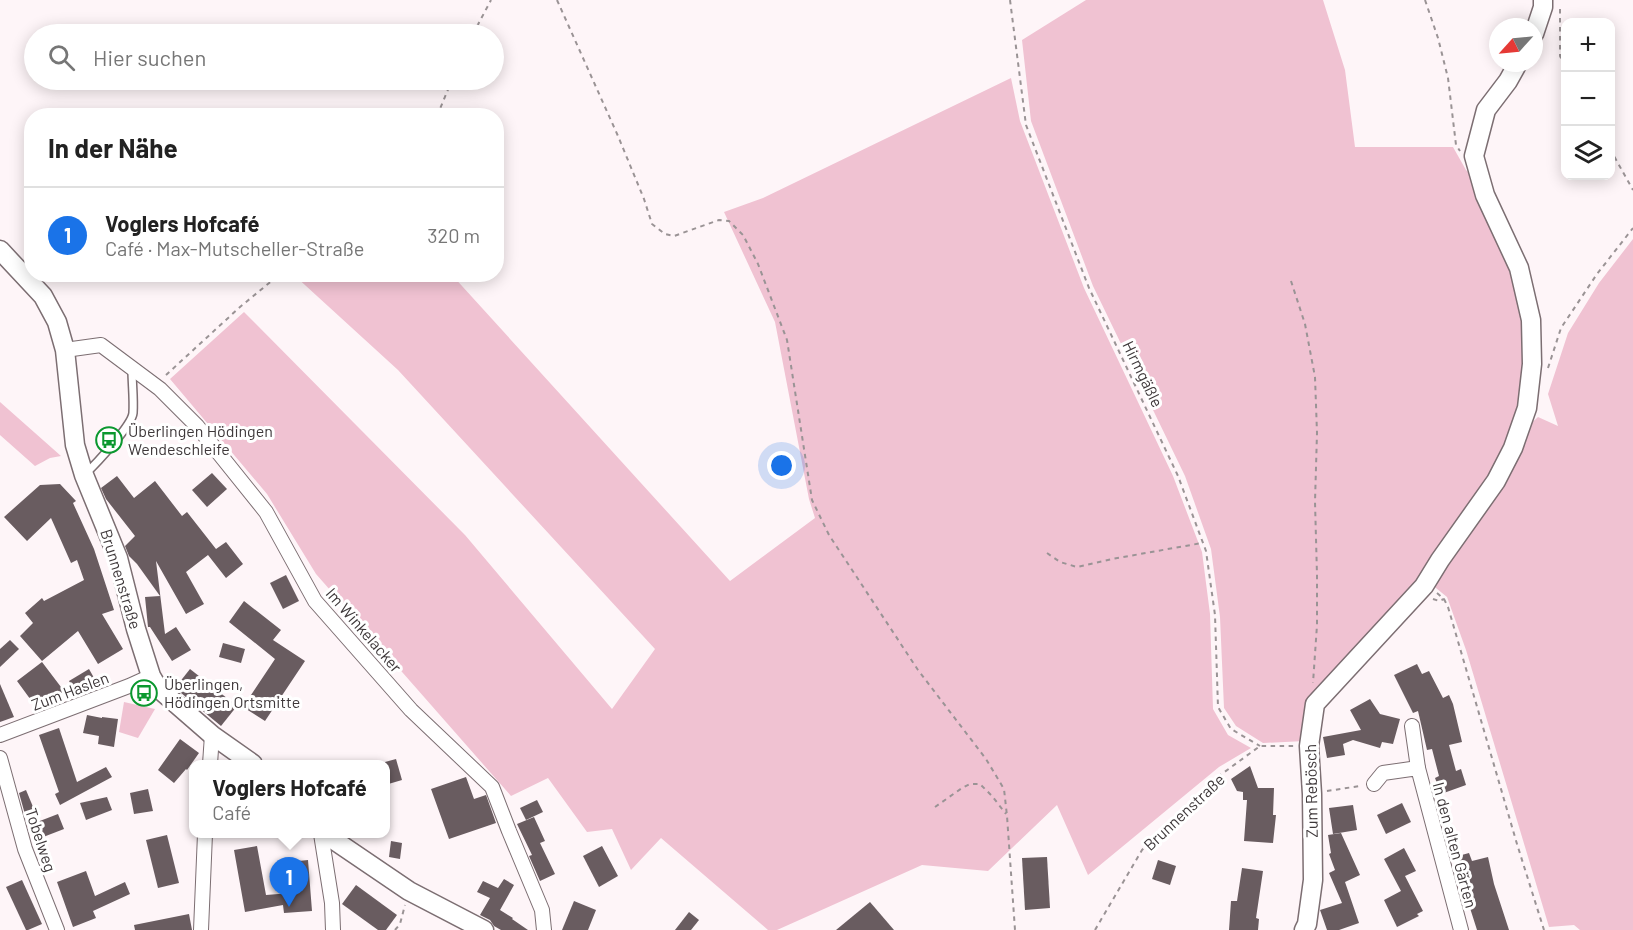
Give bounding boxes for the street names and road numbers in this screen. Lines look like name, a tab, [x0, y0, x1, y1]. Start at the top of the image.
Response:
street label: Hirmgäßle	[1119, 338, 1168, 410]
street label: Brunnenstraße	[97, 527, 146, 631]
street label: Im Winkelacker	[323, 584, 406, 676]
street label: Zum Haslen	[29, 667, 111, 714]
street label: Zum Rebösch	[1300, 744, 1321, 838]
street label: Brunnenstraße	[1139, 769, 1228, 854]
street label: In den alten Gärten	[1430, 780, 1481, 910]
street label: Tobelweg	[22, 806, 61, 874]

